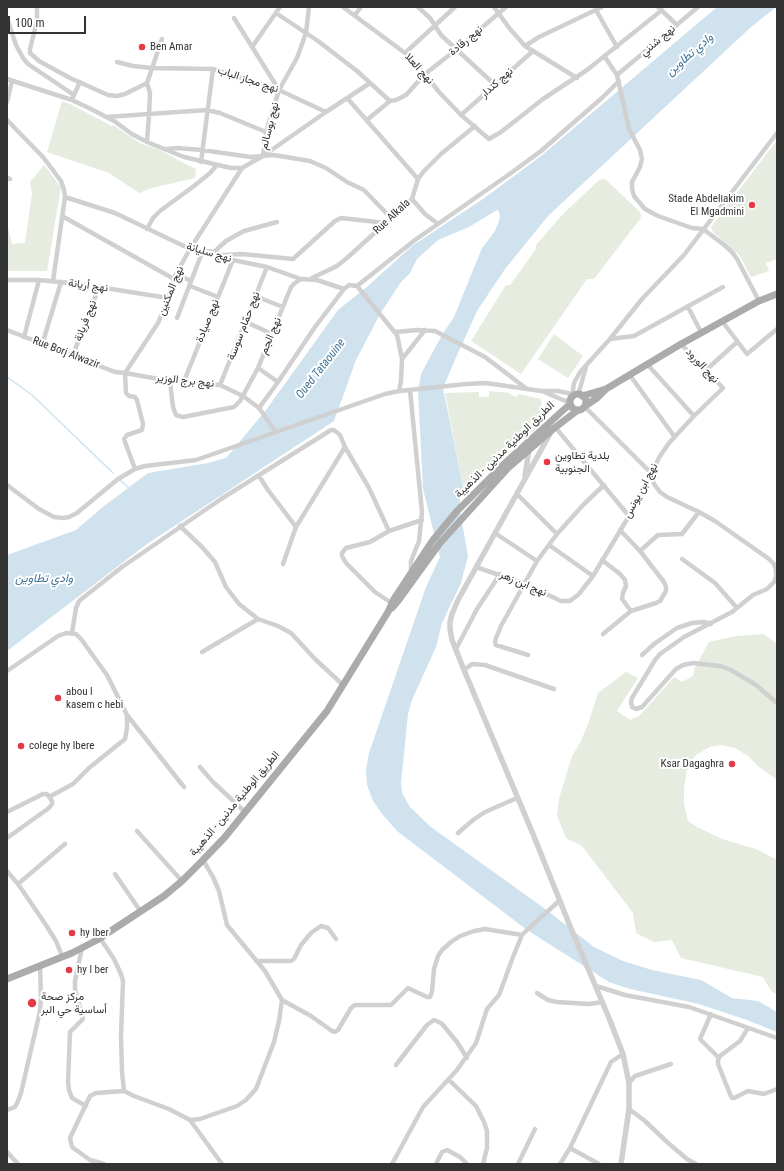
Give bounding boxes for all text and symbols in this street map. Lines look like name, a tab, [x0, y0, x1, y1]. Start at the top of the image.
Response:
scale bar	[10, 8, 88, 34]
text: 100 m	[15, 16, 45, 30]
street label: نهج شنني	[638, 22, 678, 60]
street label: نهج رقادة	[446, 23, 486, 59]
water label: وادي تطاوين	[663, 31, 717, 79]
place label: Ben Amar	[150, 40, 192, 54]
marker: Ben Amar	[137, 42, 147, 52]
street label: نهج العلا	[402, 51, 436, 87]
street label: نهج مجاز الباب	[216, 64, 280, 96]
street label: نهج كندار	[478, 65, 516, 101]
street label: نهج بوسالم	[258, 101, 282, 151]
place label: Stade Abdelاakim El Mgadmini	[668, 192, 744, 218]
street label: Rue Alkala	[371, 197, 413, 237]
marker: Stade Abdelاakim El Mgadmini	[747, 200, 757, 210]
street label: نهج سليانة	[185, 240, 233, 266]
street label: نهج المكنين	[155, 264, 187, 318]
street label: نهج أريانة	[67, 277, 109, 295]
street label: نهج حمّام سوسة	[225, 290, 263, 362]
street label: نهج صيادة	[193, 298, 223, 344]
street label: نهج فريانة	[72, 299, 100, 343]
street label: نهج الجم	[257, 316, 285, 356]
street label: Rue Borj Alwazir	[31, 334, 101, 372]
water label: Oued Tataouine	[293, 336, 349, 402]
street label: نهج الورود	[682, 346, 722, 386]
street label: نهج برج الوزير	[155, 371, 215, 391]
street label: الطريق الوطنية مدنين - الذهيبة	[453, 399, 557, 501]
place label: بلدية تطاوين الجنوبية	[555, 449, 610, 475]
marker: بلدية تطاوين الجنوبية	[542, 457, 552, 467]
street label: نهج ابن يونس	[621, 461, 661, 521]
street label: نهج ابن زهر	[498, 568, 548, 600]
water label: وادي تطاوين	[15, 572, 73, 586]
place label: abou l kasem c hebi	[66, 685, 123, 711]
marker: abou l kasem c hebi	[53, 693, 63, 703]
place label: colege hy lbere	[29, 739, 94, 753]
marker: colege hy lbere	[16, 741, 26, 751]
street label: الطريق الوطنية مدنين - الذهيبة	[187, 749, 283, 859]
place label: Ksar Dagaghra	[660, 757, 724, 771]
marker: Ksar Dagaghra	[727, 759, 737, 769]
place label: hy lber	[80, 926, 109, 940]
marker: hy lber	[67, 928, 77, 938]
place label: hy l ber	[77, 963, 108, 977]
marker: hy l ber	[64, 965, 74, 975]
place label: مركز صحة أساسية حي البر	[41, 990, 107, 1016]
marker: مركز صحة أساسية حي البر	[26, 997, 38, 1009]

